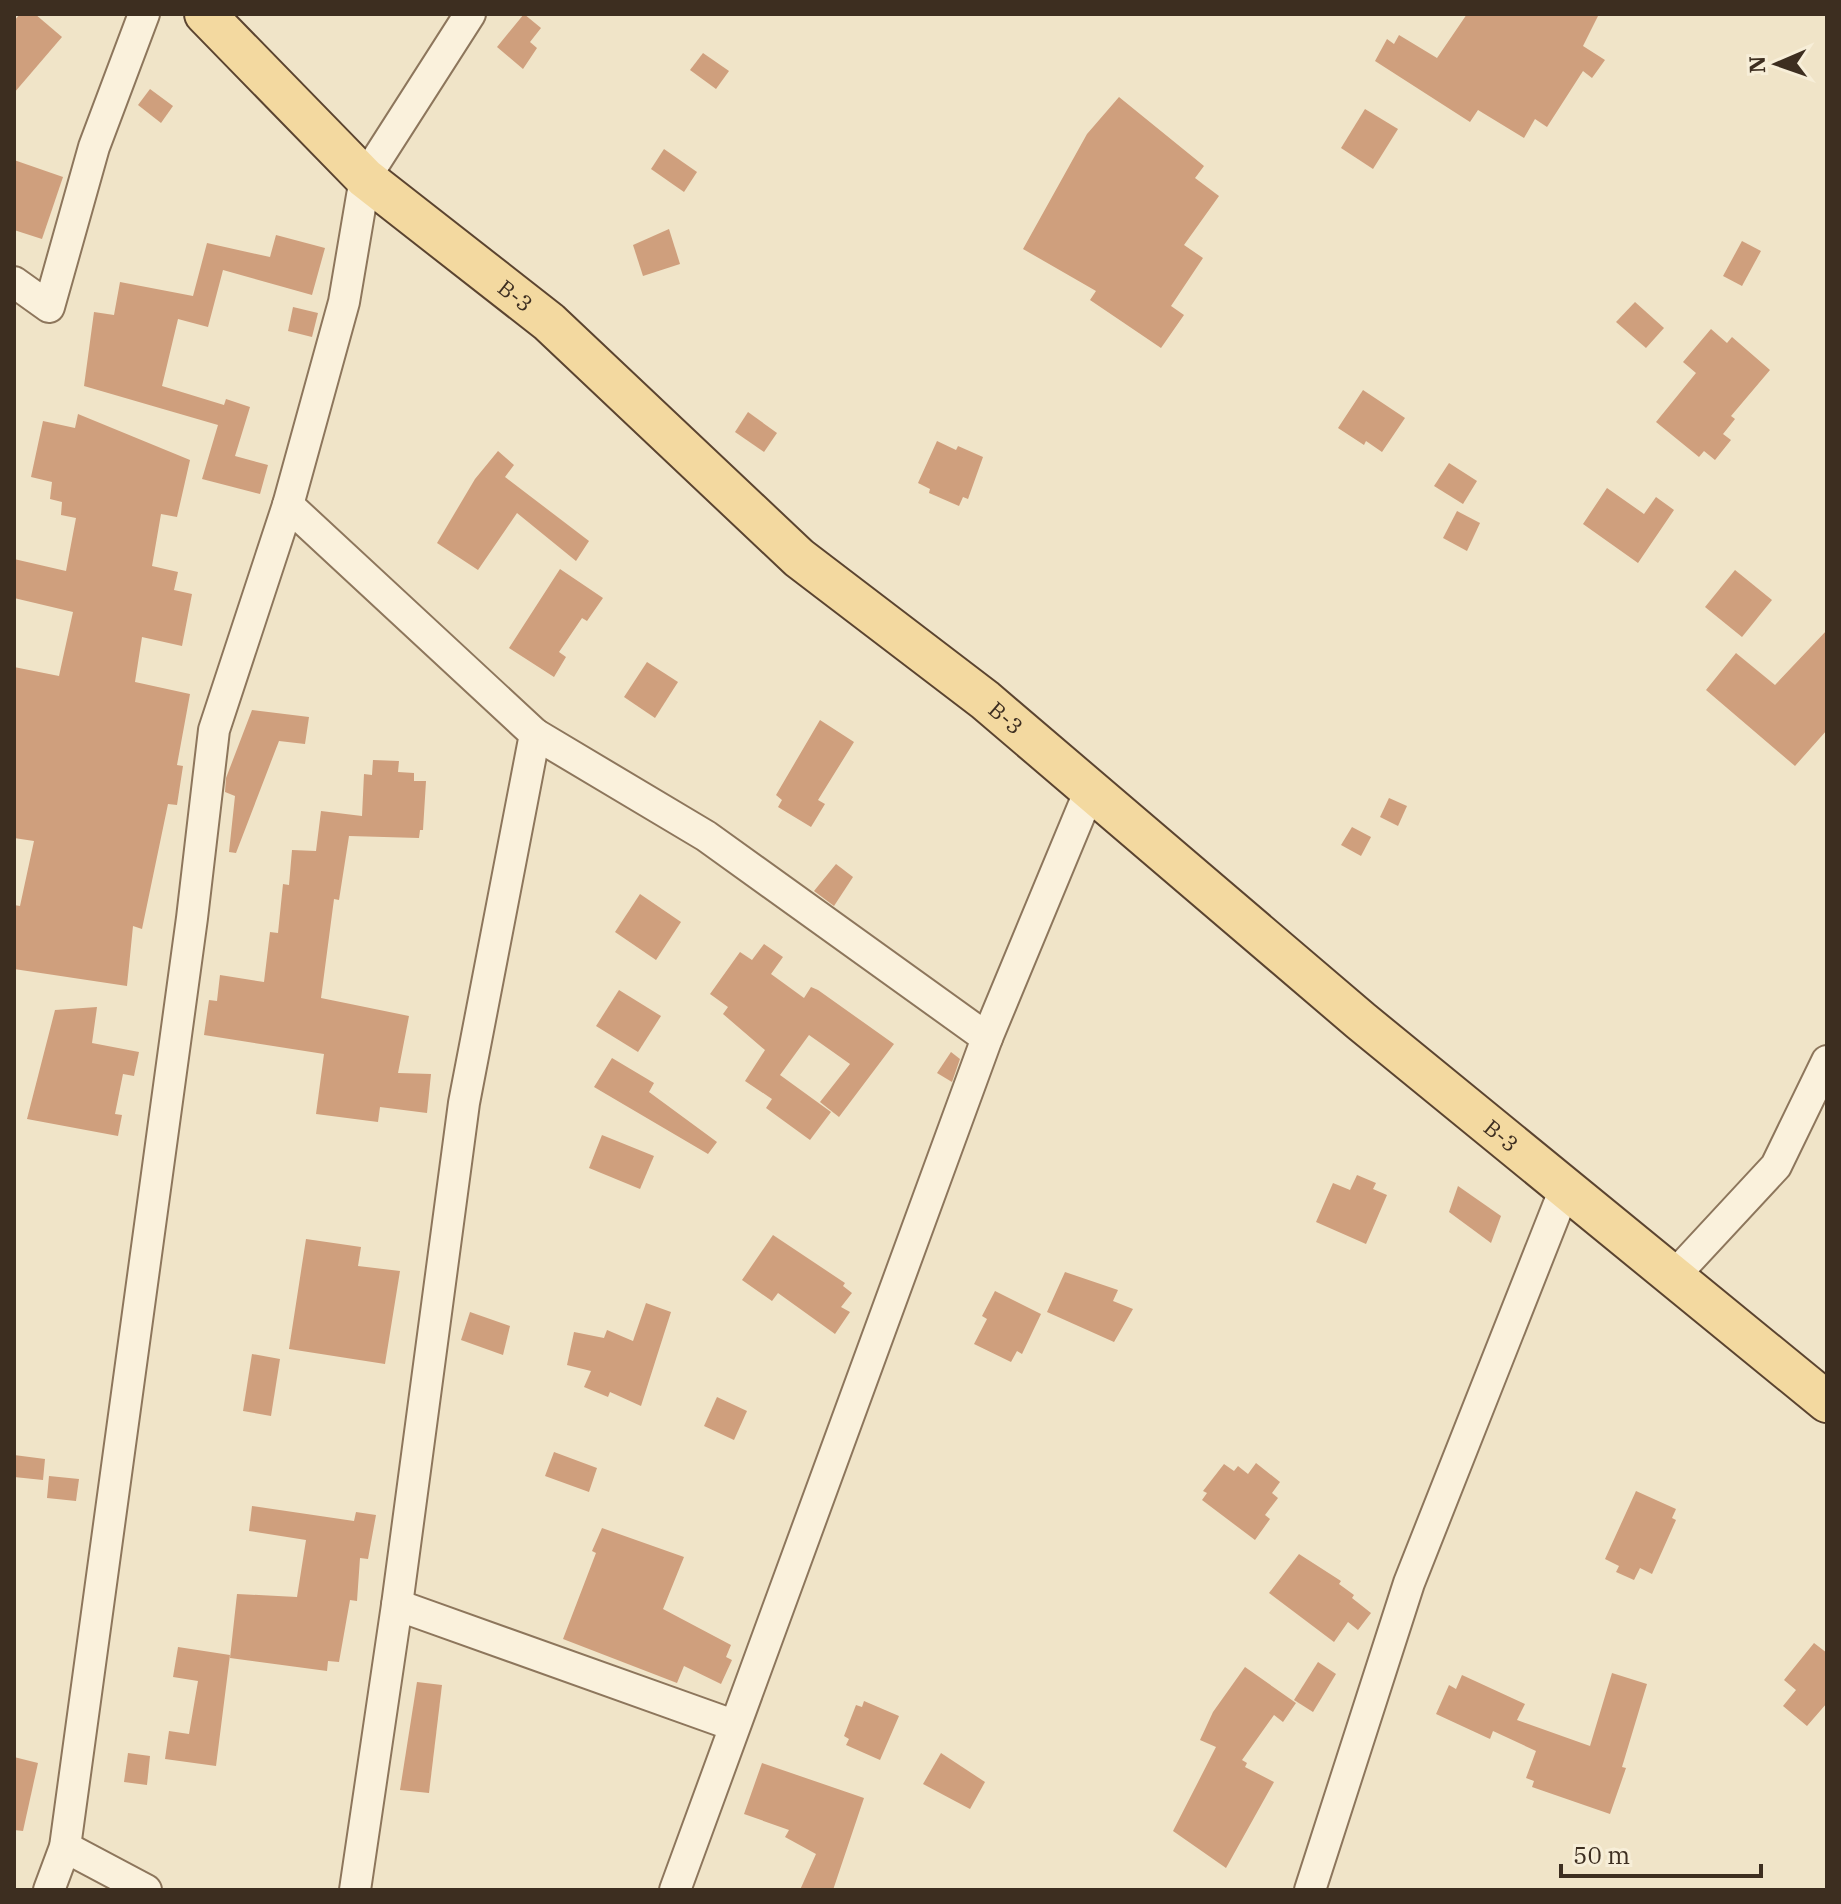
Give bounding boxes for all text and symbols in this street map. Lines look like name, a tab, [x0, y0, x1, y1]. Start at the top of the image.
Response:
north arrow	[1737, 24, 1817, 104]
text: N	[1742, 56, 1771, 74]
street label: B-3	[492, 273, 539, 318]
street label: B-3	[983, 695, 1030, 740]
street label: B-3	[1478, 1112, 1525, 1158]
scale bar	[1561, 1828, 1761, 1878]
text: 50 m	[1573, 1839, 1630, 1871]

